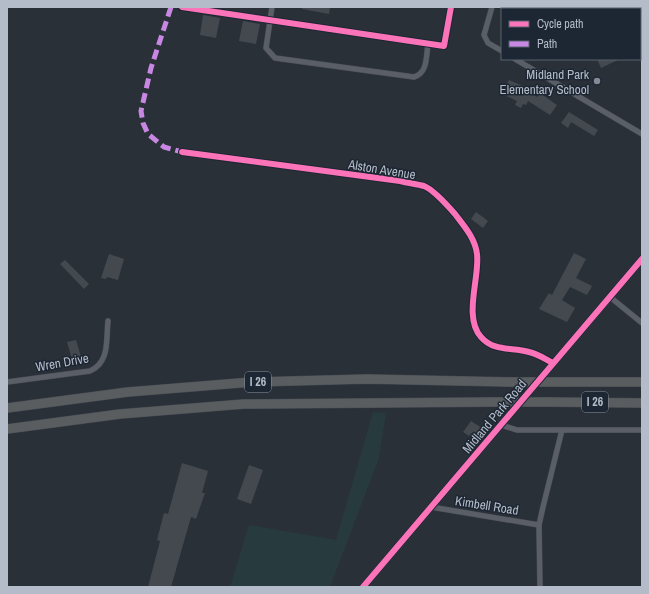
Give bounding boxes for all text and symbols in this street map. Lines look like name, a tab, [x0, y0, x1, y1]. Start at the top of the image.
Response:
legend	[501, 8, 641, 60]
text: Cycle path	[537, 16, 584, 32]
text: Path	[537, 36, 557, 52]
place label: Midland Park Elementary School	[500, 66, 590, 98]
marker: Midland Park Elementary School	[592, 76, 602, 86]
street label: Alston Avenue	[346, 156, 417, 183]
street label: Wren Drive	[34, 349, 90, 376]
road number: I 26	[245, 372, 271, 392]
street label: Midland Park Road	[459, 376, 530, 457]
road number: I 26	[582, 392, 608, 412]
street label: Kimbell Road	[454, 492, 520, 519]

